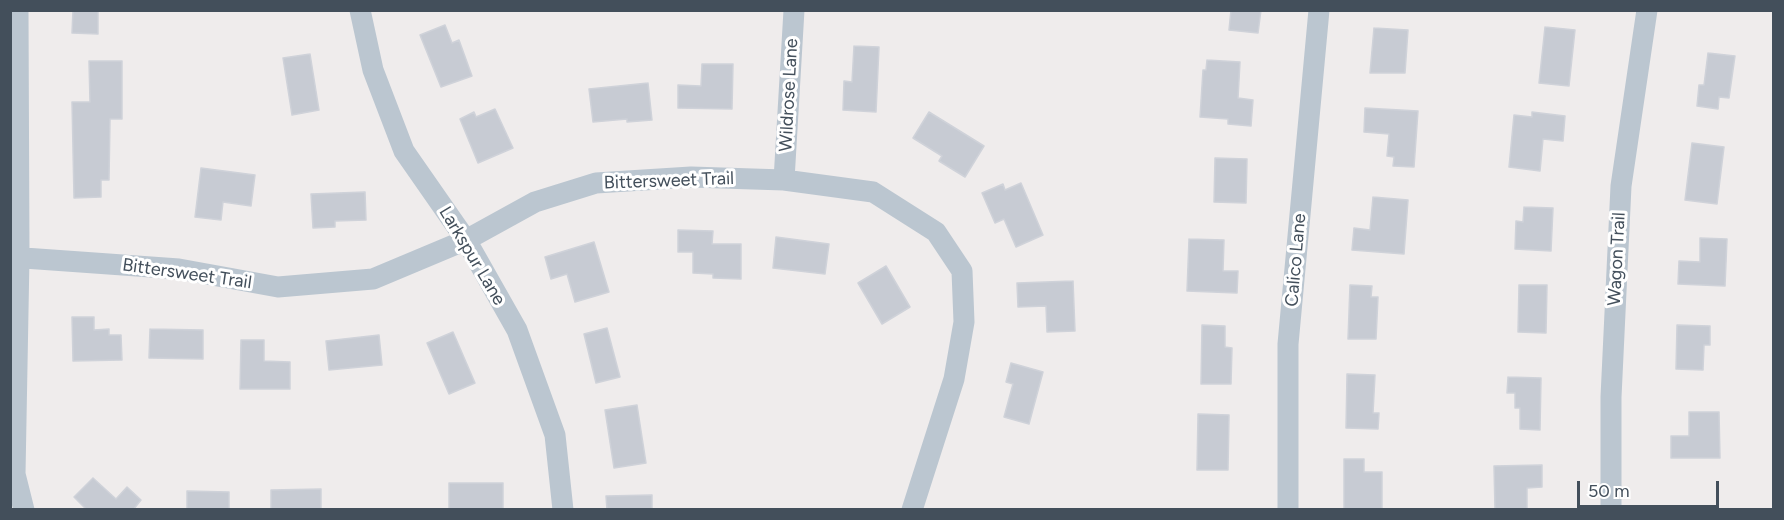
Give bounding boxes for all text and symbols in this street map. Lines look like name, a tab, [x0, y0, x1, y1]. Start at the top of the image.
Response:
street label: Wildrose Lane	[775, 38, 803, 152]
street label: Bittersweet Trail	[603, 168, 735, 194]
street label: Larkspur Lane	[434, 203, 510, 309]
street label: Wagon Trail	[1604, 212, 1630, 306]
street label: Calico Lane	[1281, 213, 1311, 307]
street label: Bittersweet Trail	[121, 254, 253, 294]
scale bar	[1580, 469, 1722, 507]
text: 50 m	[1588, 480, 1630, 502]

